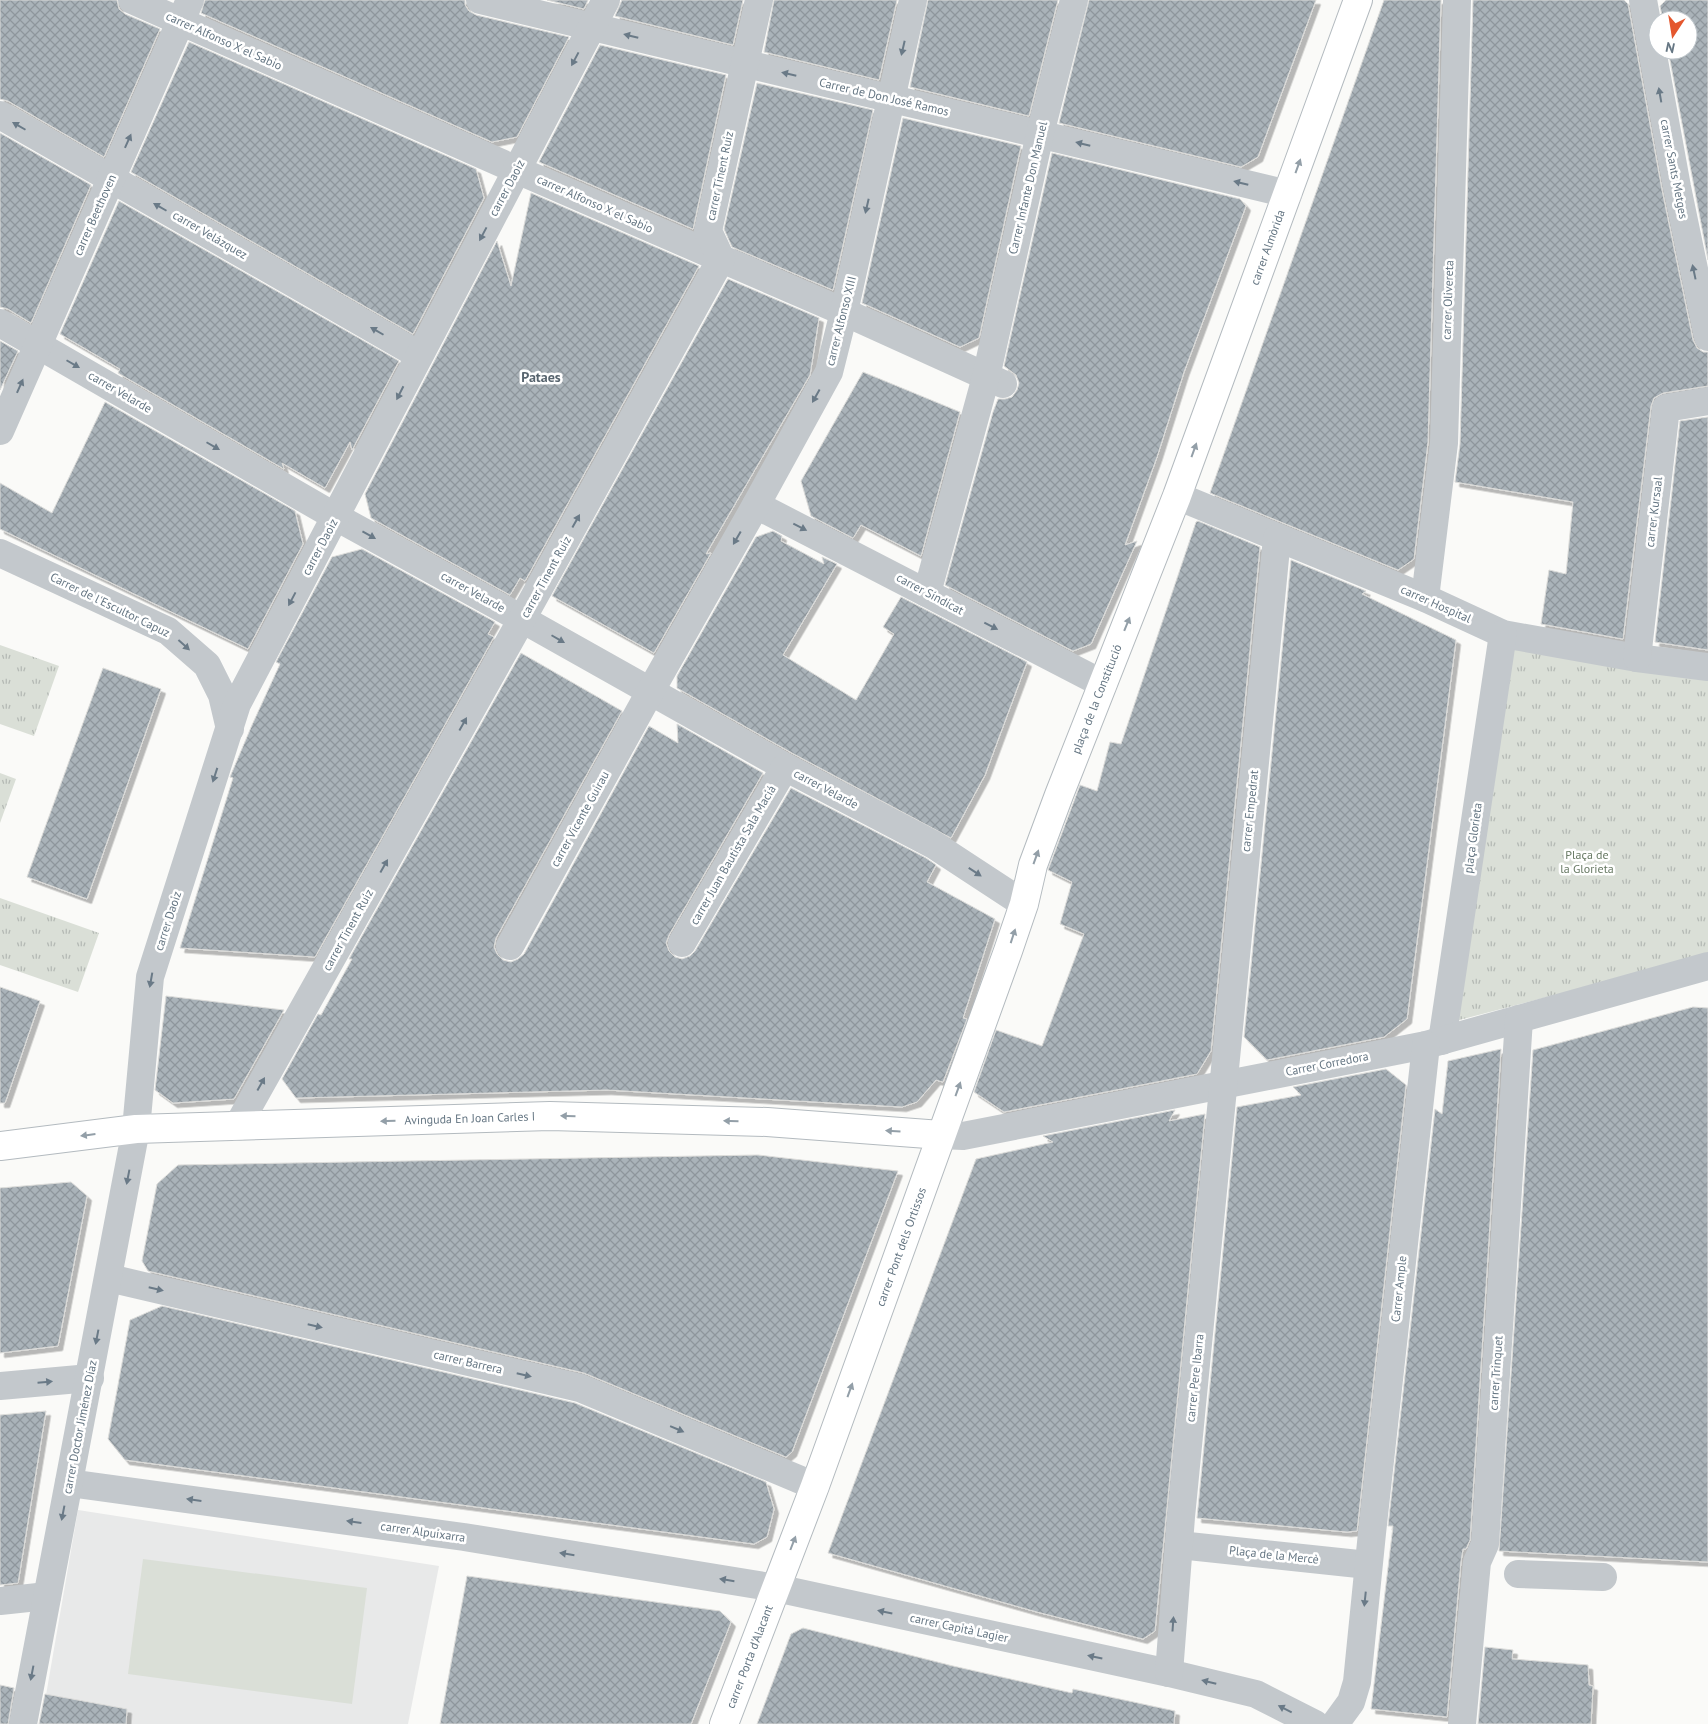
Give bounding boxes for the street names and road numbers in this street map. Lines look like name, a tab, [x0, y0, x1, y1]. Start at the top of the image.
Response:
street label: carrer Alfonso X el Sabio	[164, 8, 285, 73]
street label: Carrer de Don José Ramos	[818, 74, 950, 119]
street label: carrer Sants Metges	[1657, 118, 1692, 220]
street label: Carrer Infante Don Manuel	[1005, 120, 1050, 256]
street label: carrer Tinent Ruiz	[703, 130, 736, 222]
street label: carrer Daoiz	[485, 157, 528, 219]
street label: carrer Alfonso X el Sabio	[535, 171, 656, 236]
street label: carrer Beethoven	[70, 172, 119, 258]
street label: carrer Velázquez	[170, 207, 250, 262]
street label: carrer Almòrida	[1247, 207, 1288, 287]
street label: carrer Olivereta	[1439, 260, 1456, 340]
street label: carrer Alfonso XIII	[822, 274, 859, 367]
street label: carrer Velarde	[86, 367, 155, 416]
street label: carrer Kursaal	[1642, 475, 1665, 548]
street label: carrer Daoiz	[298, 516, 341, 578]
street label: carrer Tinent Ruiz	[517, 533, 574, 620]
street label: carrer Velarde	[439, 568, 508, 615]
street label: Carrer de l'Escultor Capuz	[48, 569, 173, 640]
street label: carrer Sindicat	[894, 570, 967, 618]
street label: carrer Hospital	[1399, 581, 1474, 626]
street label: plaça de la Constitució	[1068, 642, 1125, 756]
street label: carrer Velarde	[791, 765, 861, 812]
street label: carrer Vicente Guirau	[547, 768, 612, 869]
street label: carrer Empedrat	[1238, 769, 1261, 853]
street label: carrer Juan Bautista Sala Maciá	[686, 782, 779, 927]
street label: plaça Glorieta	[1460, 802, 1485, 874]
street label: carrer Tinent Ruiz	[319, 886, 376, 973]
street label: carrer Daoiz	[151, 889, 184, 953]
street label: Carrer Corredora	[1284, 1048, 1370, 1079]
street label: Avinguda En Joan Carles I	[404, 1108, 535, 1128]
street label: carrer Pont dels Ortissos	[872, 1185, 929, 1308]
street label: Carrer Ample	[1388, 1255, 1409, 1323]
street label: carrer Pere Ibarra	[1182, 1333, 1207, 1423]
street label: carrer Trinquet	[1485, 1335, 1506, 1411]
street label: carrer Barrera	[432, 1346, 504, 1377]
street label: carrer Doctor Jiménez Díaz	[59, 1359, 100, 1495]
street label: carrer Alpuixarra	[380, 1518, 466, 1545]
street label: Plaça de la Mercè	[1228, 1542, 1320, 1567]
street label: carrer Porta d'Alacant	[723, 1603, 776, 1710]
street label: carrer Capità Lagier	[909, 1610, 1010, 1645]

